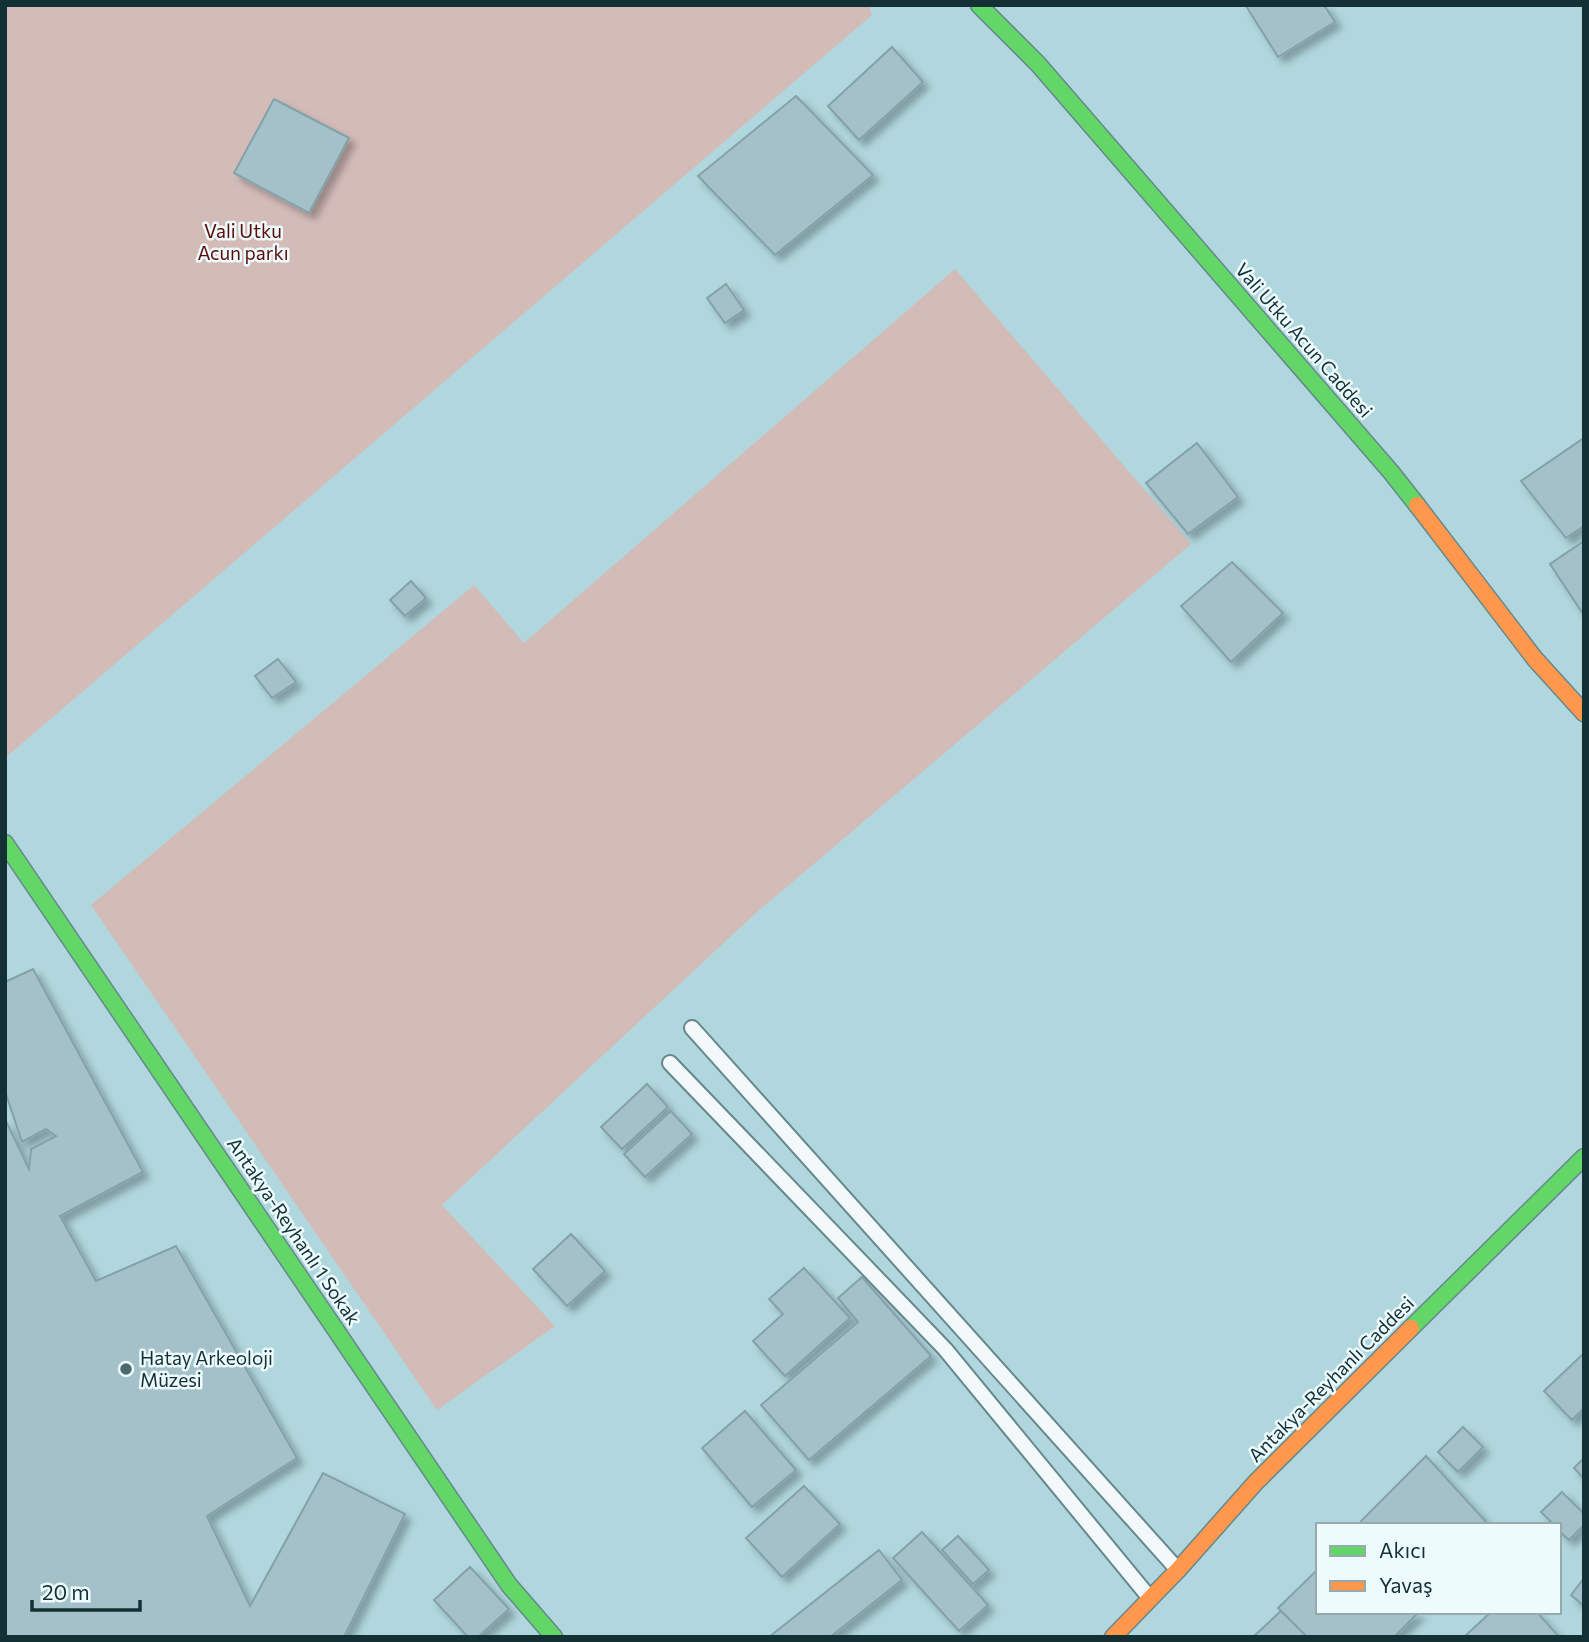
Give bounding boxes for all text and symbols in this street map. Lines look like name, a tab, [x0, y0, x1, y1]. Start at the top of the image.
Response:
park label: Vali Utku Acun parkı	[197, 219, 289, 264]
street label: Vali Utku Acun Caddesi	[1231, 258, 1378, 422]
street label: Antakya-Reyhanlı 1 Sokak	[223, 1133, 366, 1329]
street label: Antakya-Reyhanlı Caddesi	[1243, 1291, 1418, 1466]
place label: Hatay Arkeoloji Müzesi	[140, 1346, 273, 1391]
marker: Hatay Arkeoloji Müzesi	[118, 1361, 134, 1377]
legend	[1316, 1523, 1561, 1614]
text: Akıcı	[1379, 1537, 1426, 1562]
scale bar	[32, 1568, 140, 1612]
text: Yavaş	[1379, 1572, 1432, 1597]
text: 20 m	[42, 1579, 90, 1604]

